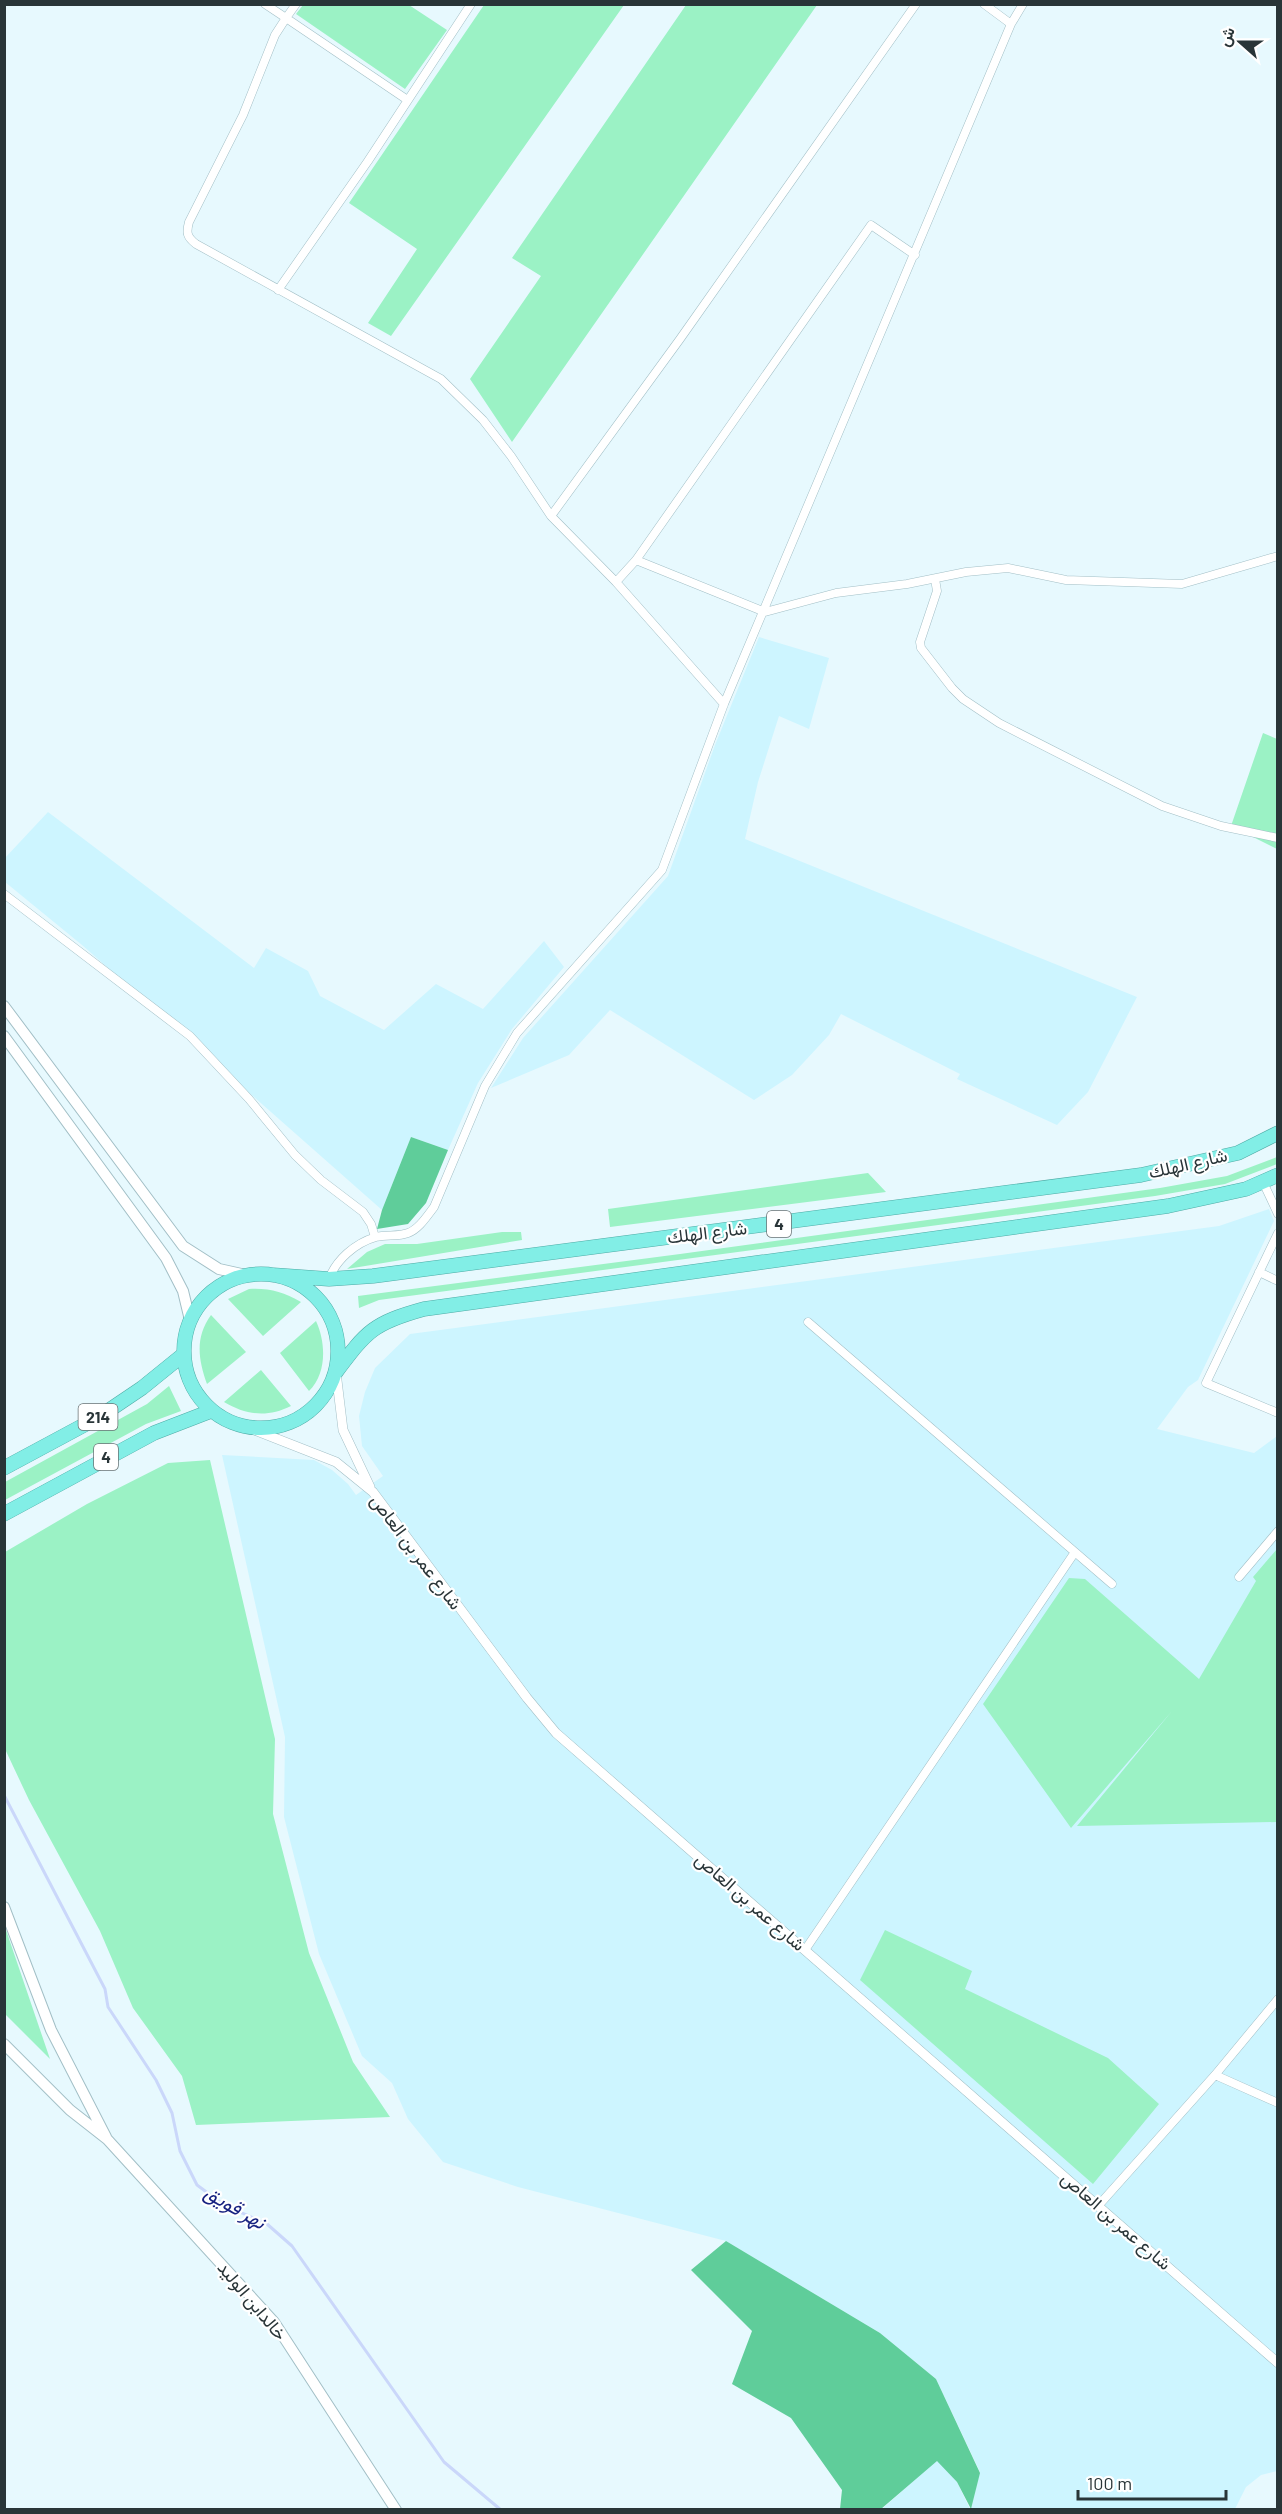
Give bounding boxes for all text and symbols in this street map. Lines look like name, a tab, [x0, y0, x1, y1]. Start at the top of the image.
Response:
north arrow	[1210, 12, 1270, 72]
text: ش	[1213, 24, 1239, 49]
street label: شارع الهلك	[1146, 1143, 1230, 1185]
road number: 4	[767, 1211, 791, 1237]
street label: شارع الهلك	[666, 1216, 748, 1250]
road number: 214	[78, 1404, 118, 1430]
road number: 4	[94, 1444, 118, 1470]
street label: شارع عمر بن العاص	[365, 1489, 467, 1615]
street label: شارع عمر بن العاص	[690, 1847, 810, 1957]
street label: شارع عمر بن العاص	[1056, 2166, 1176, 2276]
water label: نهر قويق	[200, 2179, 272, 2236]
street label: خالدابن الوليد	[213, 2256, 292, 2345]
scale bar	[1078, 2463, 1226, 2501]
text: 100 m	[1087, 2472, 1132, 2494]

